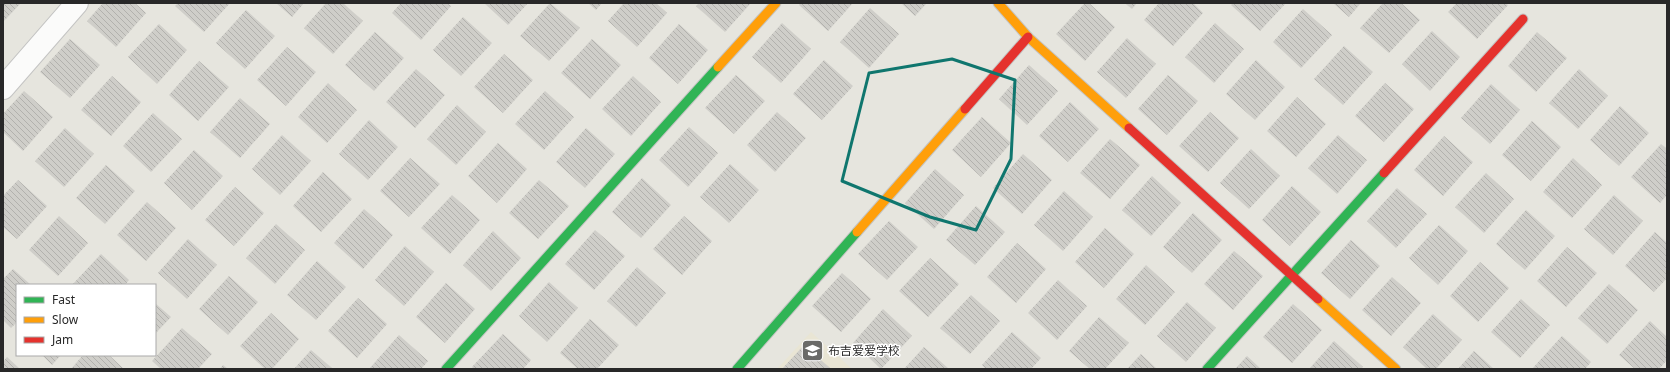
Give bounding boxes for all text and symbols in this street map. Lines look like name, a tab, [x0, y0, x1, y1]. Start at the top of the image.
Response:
legend	[16, 284, 156, 356]
text: Fast	[52, 291, 76, 308]
text: Slow	[52, 311, 79, 328]
text: Jam	[51, 331, 73, 348]
school or university icon: 布吉爱爱学校	[800, 337, 826, 363]
place label: 布吉爱爱学校	[828, 342, 900, 359]

